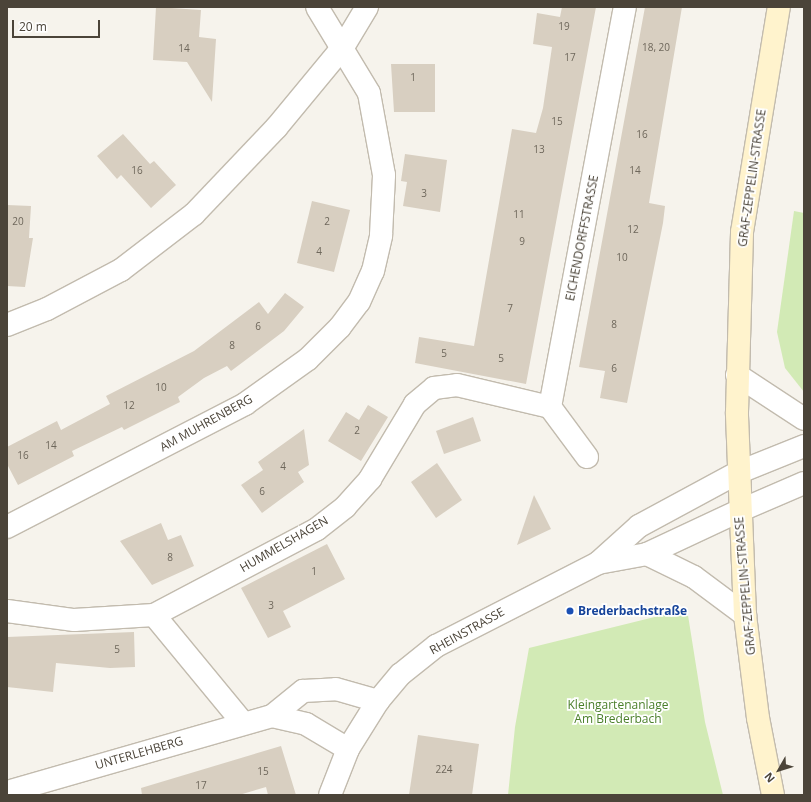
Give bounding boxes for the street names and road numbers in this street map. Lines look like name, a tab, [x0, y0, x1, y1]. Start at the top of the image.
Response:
street label: GRAF-ZEPPELIN-STRASSE	[735, 108, 769, 248]
street label: EICHENDORFFSTRASSE	[563, 174, 601, 302]
street label: AM MUHRENBERG	[157, 392, 255, 454]
street label: HUMMELSHAGEN	[237, 513, 331, 575]
street label: GRAF-ZEPPELIN-STRASSE	[732, 516, 758, 656]
street label: RHEINSTRASSE	[427, 605, 507, 657]
street label: UNTERLEHBERG	[93, 734, 185, 772]

